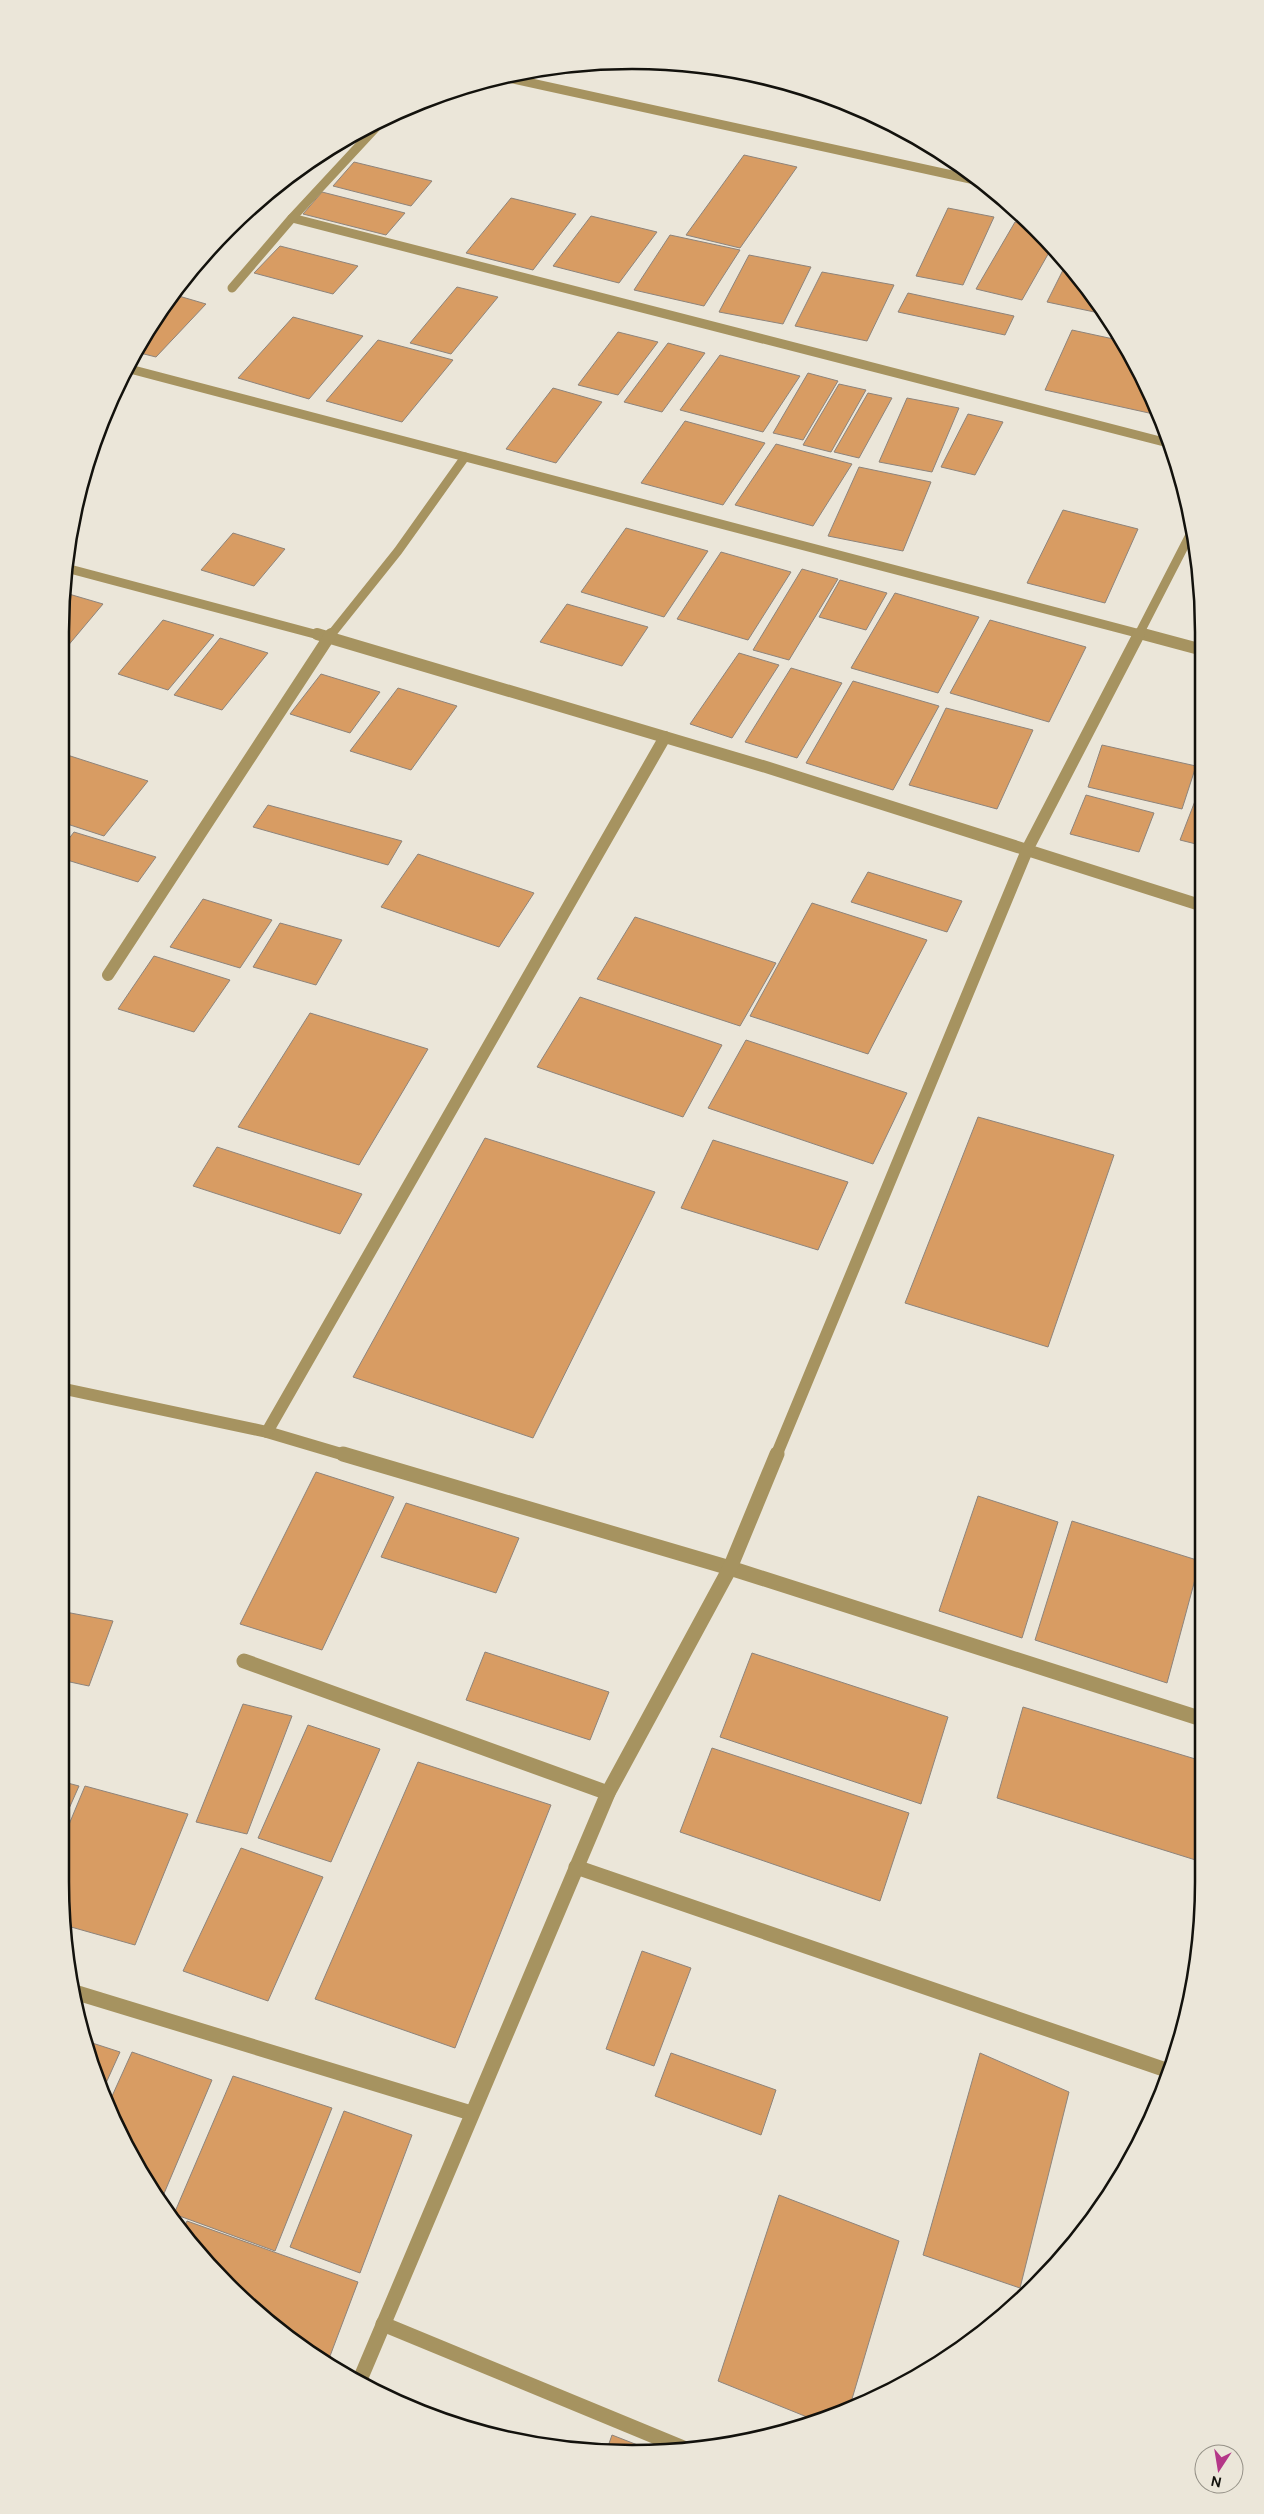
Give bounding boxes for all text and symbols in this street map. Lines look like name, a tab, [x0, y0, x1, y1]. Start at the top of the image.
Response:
north arrow	[1194, 2444, 1244, 2494]
text: N	[1209, 2472, 1223, 2492]

